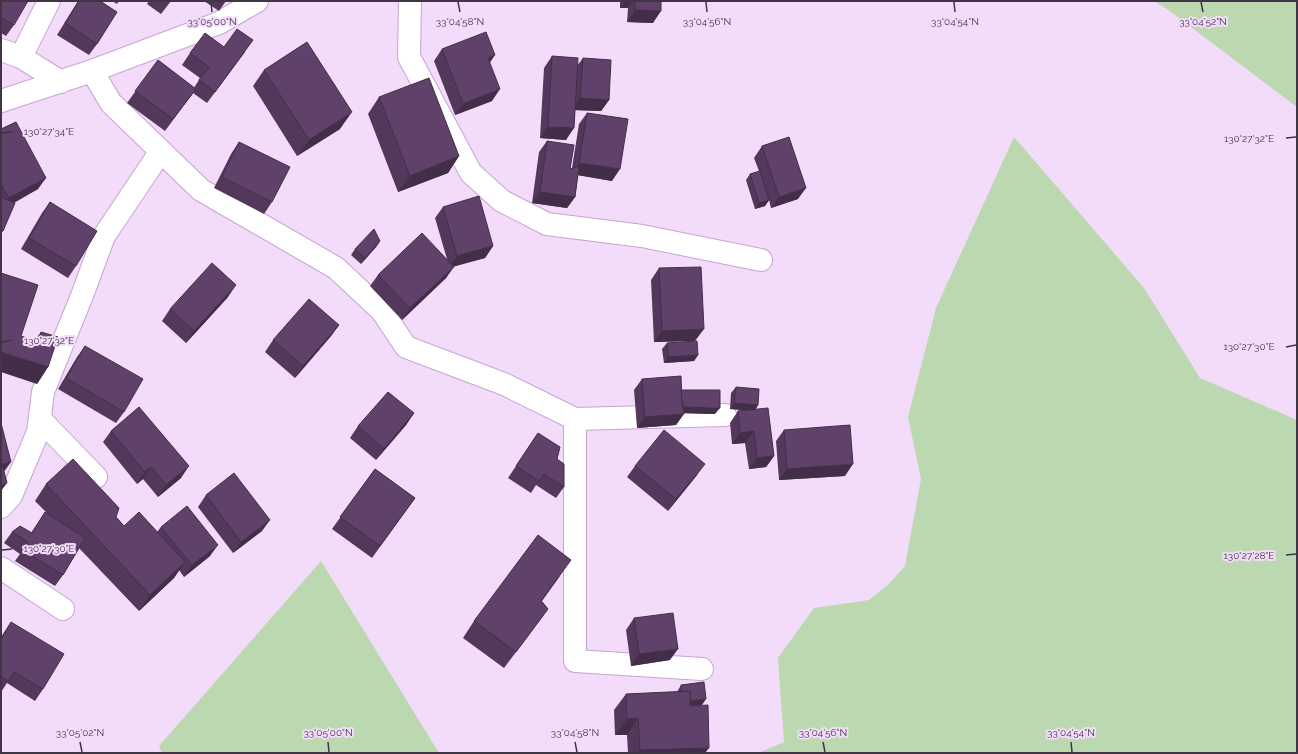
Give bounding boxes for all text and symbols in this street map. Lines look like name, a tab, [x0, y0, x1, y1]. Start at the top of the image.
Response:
text: 33°05'00"N	[187, 16, 237, 27]
text: 33°04'58"N	[436, 16, 484, 27]
text: 33°04'56"N	[683, 16, 731, 27]
text: 33°04'54"N	[931, 16, 979, 27]
text: 33°04'52"N	[1179, 16, 1227, 27]
text: 130°27'34"E	[24, 126, 74, 137]
text: 130°27'32"E	[1224, 133, 1274, 144]
text: 130°27'32"E	[24, 335, 74, 346]
text: 130°27'30"E	[1223, 341, 1275, 352]
text: 130°27'30"E	[23, 543, 75, 554]
text: 130°27'28"E	[1224, 550, 1274, 561]
text: 33°05'02"N	[56, 727, 104, 738]
text: 33°05'00"N	[303, 727, 353, 738]
text: 33°04'58"N	[551, 727, 599, 738]
text: 33°04'56"N	[799, 727, 847, 738]
text: 33°04'54"N	[1047, 727, 1095, 738]

